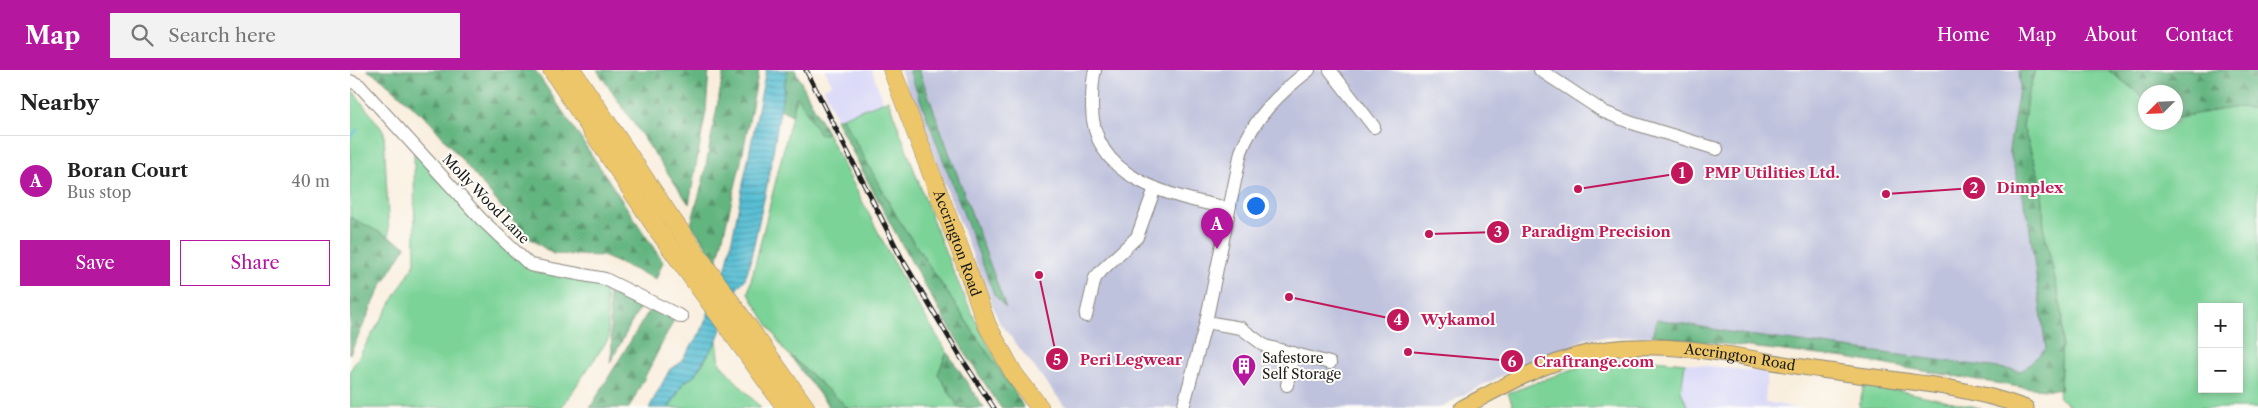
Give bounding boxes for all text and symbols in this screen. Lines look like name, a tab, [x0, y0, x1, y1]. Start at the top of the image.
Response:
search box	[110, 13, 460, 58]
text: Map	[25, 21, 80, 50]
icon: search	[128, 21, 156, 49]
text: Search here	[168, 24, 276, 47]
text: Home	[1937, 24, 1990, 46]
text: Map	[2018, 24, 2056, 46]
text: About	[2084, 24, 2137, 46]
text: Contact	[2165, 24, 2233, 46]
north arrow	[2138, 85, 2183, 130]
text: Nearby	[20, 90, 99, 115]
street label: Molly Wood Lane	[439, 150, 534, 248]
callout: PMP Utilities Ltd.	[1669, 158, 1850, 188]
text: Boran Court	[67, 159, 188, 182]
text: 1	[1679, 163, 1686, 182]
text: PMP Utilities Ltd.	[1704, 163, 1840, 182]
text: A	[30, 171, 42, 191]
text: 40 m	[291, 171, 330, 191]
callout: Dimplex	[1962, 173, 2073, 203]
text: 2	[1970, 178, 1979, 197]
text: Dimplex	[1997, 178, 2064, 197]
text: Bus stop	[67, 182, 131, 202]
street label: Accrington Road	[929, 186, 985, 299]
your location	[1243, 193, 1269, 219]
pin: A	[1201, 208, 1233, 249]
callout: Paradigm Precision	[1486, 217, 1680, 247]
text: 3	[1494, 222, 1502, 241]
text: Paradigm Precision	[1521, 222, 1671, 241]
button: Save	[20, 240, 170, 286]
button: Share	[180, 240, 330, 286]
map controls	[2198, 303, 2243, 393]
button: +	[2198, 303, 2243, 348]
callout: Wykamol	[1386, 305, 1505, 335]
text: 4	[1394, 310, 1403, 329]
text: Wykamol	[1420, 310, 1495, 329]
street label: Accrington Road	[1683, 340, 1797, 375]
callout: Peri Legwear	[1045, 344, 1192, 374]
callout: Craftrange.com	[1499, 346, 1665, 376]
button: −	[2198, 348, 2243, 393]
place label: Safestore Self Storage	[1262, 349, 1342, 383]
text: 5	[1053, 350, 1061, 369]
text: Peri Legwear	[1080, 350, 1183, 369]
text: 6	[1508, 352, 1517, 371]
text: Craftrange.com	[1534, 352, 1654, 371]
building icon: Safestore Self Storage	[1231, 353, 1257, 387]

